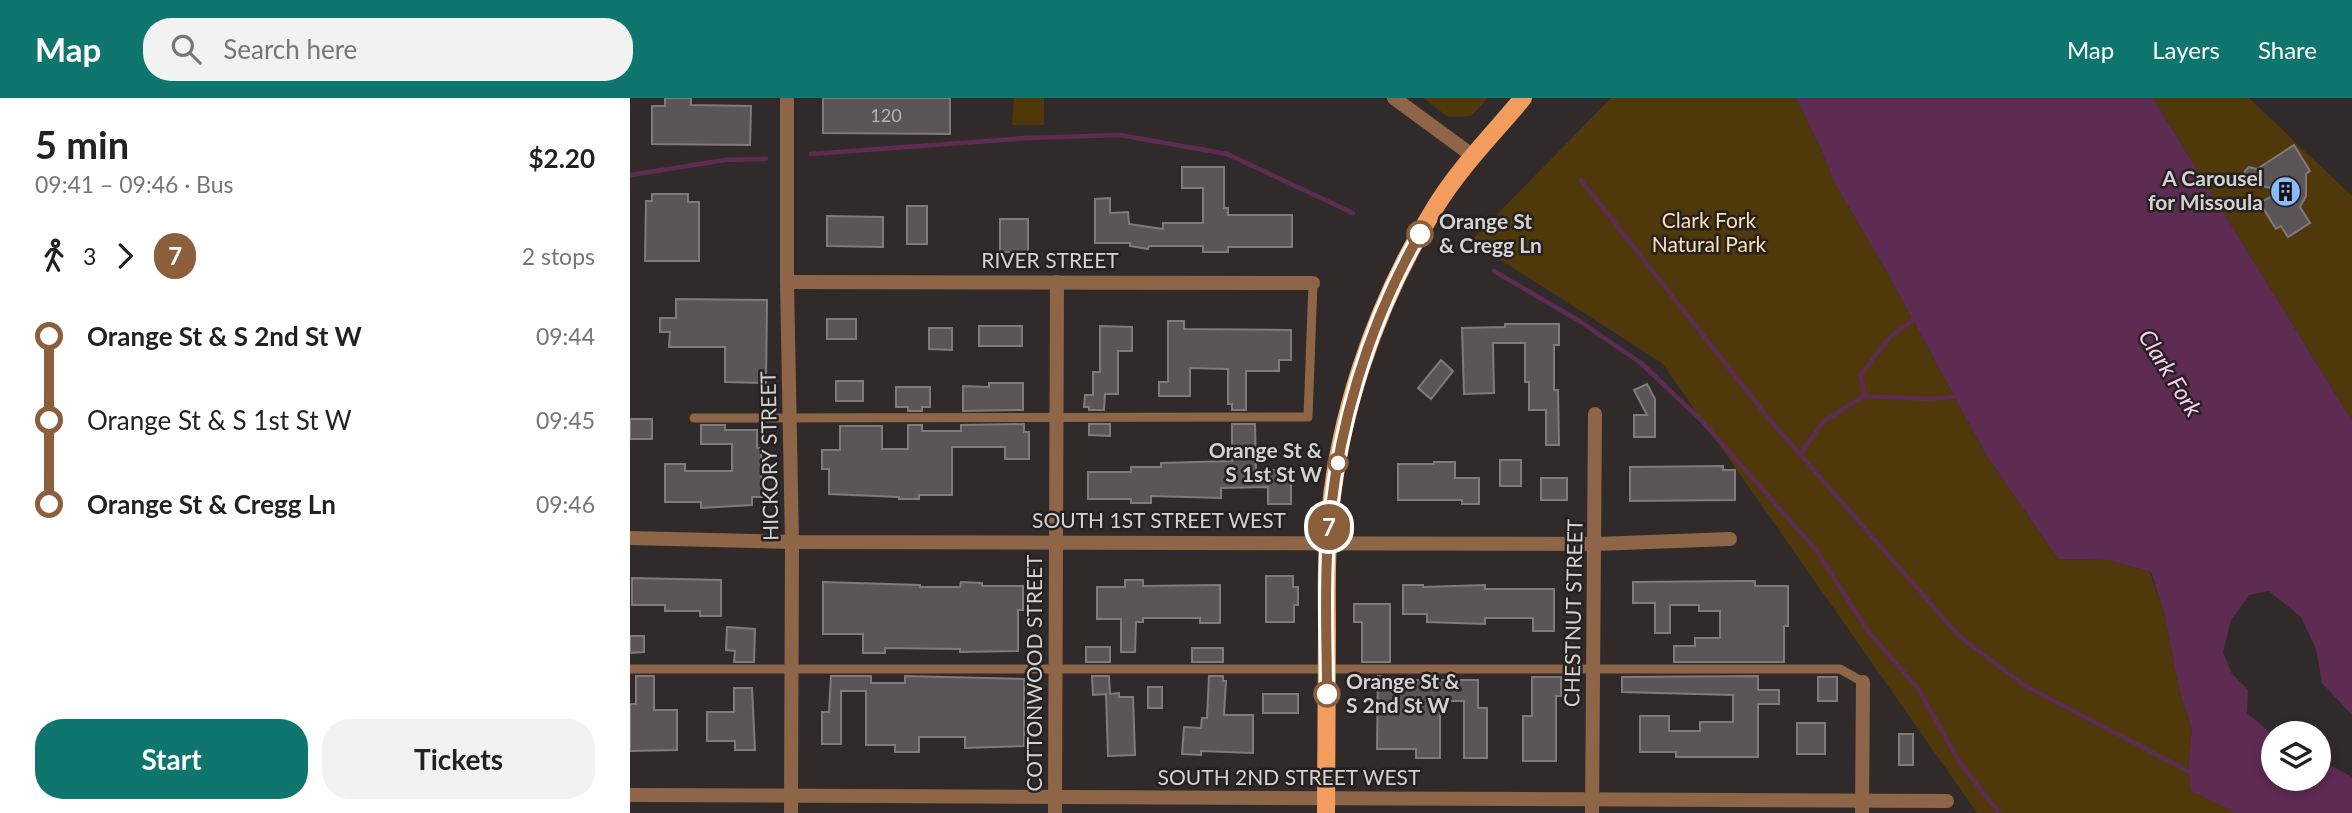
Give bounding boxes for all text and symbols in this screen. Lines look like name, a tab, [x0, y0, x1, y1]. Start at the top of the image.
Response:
search box	[143, 18, 633, 81]
text: Map	[35, 29, 101, 69]
icon: search	[167, 30, 205, 68]
text: Search here	[223, 33, 357, 65]
text: Map	[2067, 35, 2114, 64]
text: Layers	[2152, 35, 2220, 64]
text: Share	[2258, 35, 2317, 64]
house number: 120	[870, 104, 902, 126]
text: 5 min	[35, 121, 129, 167]
text: $2.20	[529, 142, 595, 174]
place label: A Carousel for Missoula	[2148, 165, 2263, 214]
text: 09:41 – 09:46 · Bus	[35, 170, 234, 198]
building icon: A Carousel for Missoula	[2269, 174, 2303, 208]
park label: Clark Fork Natural Park	[1652, 207, 1767, 256]
place label: Orange St & Cregg Ln	[1439, 208, 1542, 257]
marker: Orange St & Cregg Ln	[1407, 221, 1433, 247]
icon: walk	[35, 237, 73, 275]
icon: forward	[106, 237, 144, 275]
text: 7	[168, 241, 182, 270]
text: 3	[83, 242, 96, 270]
text: 2 stops	[522, 242, 595, 270]
street label: RIVER STREET	[981, 247, 1119, 272]
text: Orange St & S 2nd St W	[87, 320, 362, 352]
text: 09:44	[536, 322, 595, 350]
water label: Clark Fork	[2133, 324, 2209, 422]
street label: HICKORY STREET	[755, 370, 782, 541]
text: Orange St & S 1st St W	[87, 404, 352, 436]
text: 09:45	[536, 406, 595, 434]
place label: Orange St & S 1st St W	[1209, 437, 1323, 486]
marker: Orange St & S 1st St W	[1328, 453, 1348, 473]
text: Orange St & Cregg Ln	[87, 488, 336, 520]
text: 09:46	[536, 490, 595, 518]
line badge: 7	[1306, 504, 1352, 550]
street label: SOUTH 1ST STREET WEST	[1032, 507, 1287, 532]
text: 7	[1322, 512, 1336, 541]
street label: CHESTNUT STREET	[1558, 518, 1587, 707]
street label: COTTONWOOD STREET	[1021, 554, 1046, 791]
place label: Orange St & S 2nd St W	[1346, 668, 1460, 717]
marker: Orange St & S 2nd St W	[1314, 681, 1340, 707]
button: Start	[35, 719, 308, 799]
button: Tickets	[322, 719, 595, 799]
map controls	[2261, 721, 2331, 791]
button: layers	[2261, 721, 2331, 791]
street label: SOUTH 2ND STREET WEST	[1158, 764, 1421, 789]

